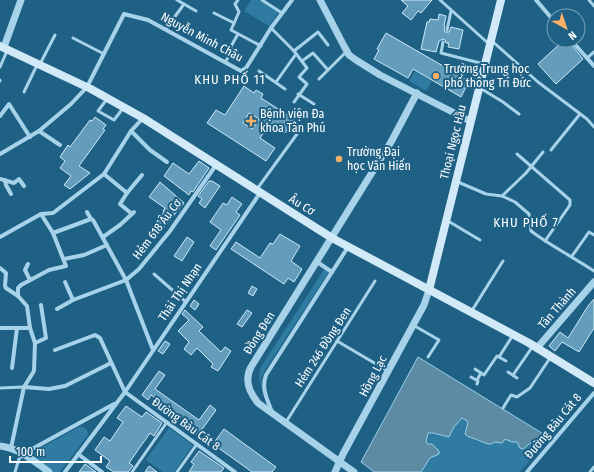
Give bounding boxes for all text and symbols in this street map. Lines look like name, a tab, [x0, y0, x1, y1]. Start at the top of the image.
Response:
north arrow	[546, 8, 586, 48]
street label: Nguyễn Minh Châu	[159, 9, 246, 65]
text: N	[565, 28, 579, 42]
place label: Trường Trung học phổ thông Trí Đức	[444, 62, 531, 90]
district label: KHU PHỐ 11	[194, 70, 266, 87]
marker: Trường Trung học phổ thông Trí Đức	[431, 71, 441, 81]
street label: Thoại Ngọc Hầu	[436, 103, 469, 181]
place label: Bệnh viện Đa khoa Tân Phú	[260, 107, 325, 135]
marker: Bệnh viện Đa khoa Tân Phú	[245, 115, 257, 127]
place label: Trường Đại học Văn Hiến	[347, 145, 411, 173]
marker: Trường Đại học Văn Hiến	[334, 154, 344, 164]
street label: Âu Cơ	[287, 191, 318, 219]
street label: Hẻm 618 Âu Cơ	[129, 195, 185, 262]
district label: KHU PHỐ 7	[493, 213, 559, 230]
street label: Thái Thị Nhạn	[155, 260, 205, 324]
street label: Tân Thành	[535, 284, 579, 332]
street label: Hẻm 246 Đồng Đen	[291, 304, 354, 390]
street label: Đồng Đen	[240, 309, 278, 357]
street label: Hồng Lạc	[355, 353, 390, 399]
street label: Đường Bàu Cát 8	[522, 390, 584, 462]
street label: Đường Bàu Cát 8	[149, 395, 223, 453]
scale bar	[10, 438, 101, 464]
text: 100 m	[16, 445, 45, 459]

